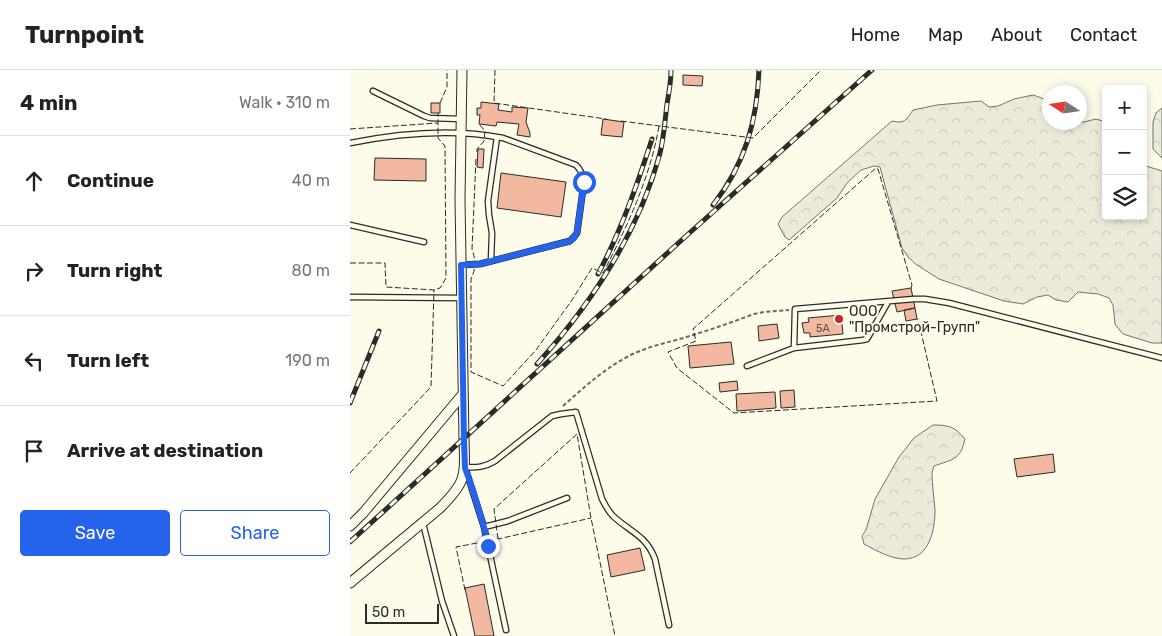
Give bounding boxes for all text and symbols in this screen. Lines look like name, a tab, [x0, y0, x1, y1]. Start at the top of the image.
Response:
text: Turnpoint	[25, 21, 144, 49]
text: Home	[851, 24, 900, 46]
text: Map	[928, 24, 963, 46]
text: About	[991, 24, 1042, 46]
text: Contact	[1070, 24, 1137, 46]
north arrow	[1042, 85, 1087, 130]
map controls	[1102, 85, 1147, 220]
button: +	[1102, 85, 1147, 130]
text: 4 min	[20, 90, 78, 115]
text: Walk · 310 m	[239, 93, 330, 112]
button: −	[1102, 130, 1147, 175]
icon: ahead	[20, 167, 48, 195]
text: Continue	[67, 169, 154, 192]
text: 40 m	[292, 171, 330, 190]
route start	[573, 171, 596, 194]
button: layers	[1102, 175, 1147, 220]
icon: right	[20, 257, 48, 285]
text: Turn right	[67, 259, 162, 282]
text: 80 m	[292, 261, 330, 280]
place label: ООО "Промстрой-Групп"	[849, 303, 980, 336]
marker: ООО "Промстрой-Групп"	[833, 313, 845, 325]
house number: 5А	[816, 322, 831, 335]
icon: left	[20, 347, 48, 375]
text: Turn left	[67, 349, 149, 372]
text: 190 m	[285, 351, 330, 370]
icon: arrive	[20, 437, 48, 465]
text: Arrive at destination	[67, 439, 263, 462]
button: Save	[20, 510, 170, 556]
button: Share	[180, 510, 330, 556]
route end	[477, 535, 500, 558]
scale bar	[365, 601, 439, 624]
text: 50 m	[372, 604, 405, 621]

